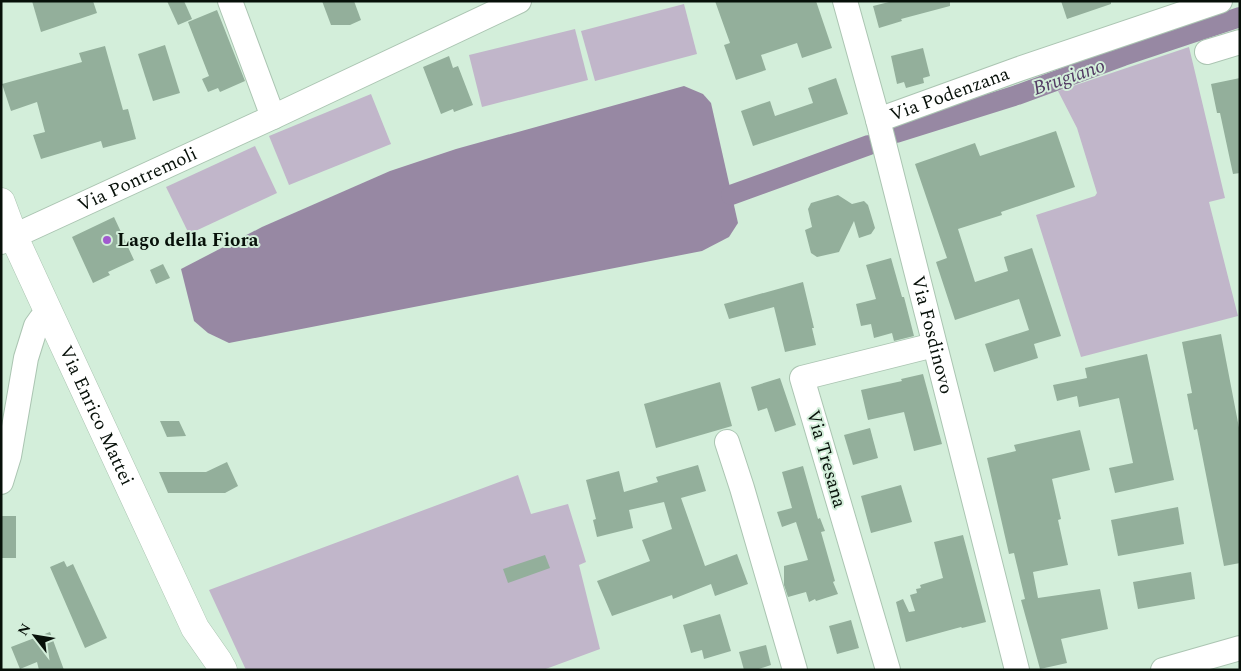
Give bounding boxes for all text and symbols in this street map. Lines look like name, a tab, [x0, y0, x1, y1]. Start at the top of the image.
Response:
water label: Brugiano	[1029, 51, 1109, 103]
street label: Via Podenzana	[885, 59, 1014, 129]
street label: Via Pontremoli	[73, 139, 202, 219]
place label: Lago della Fiora	[117, 226, 259, 255]
marker: Lago della Fiora	[101, 234, 113, 246]
street label: Via Fosdinovo	[903, 273, 961, 397]
street label: Via Enrico Mattei	[52, 341, 141, 490]
street label: Via Tresana	[798, 407, 854, 512]
north arrow	[10, 611, 60, 661]
text: N	[12, 619, 36, 640]

